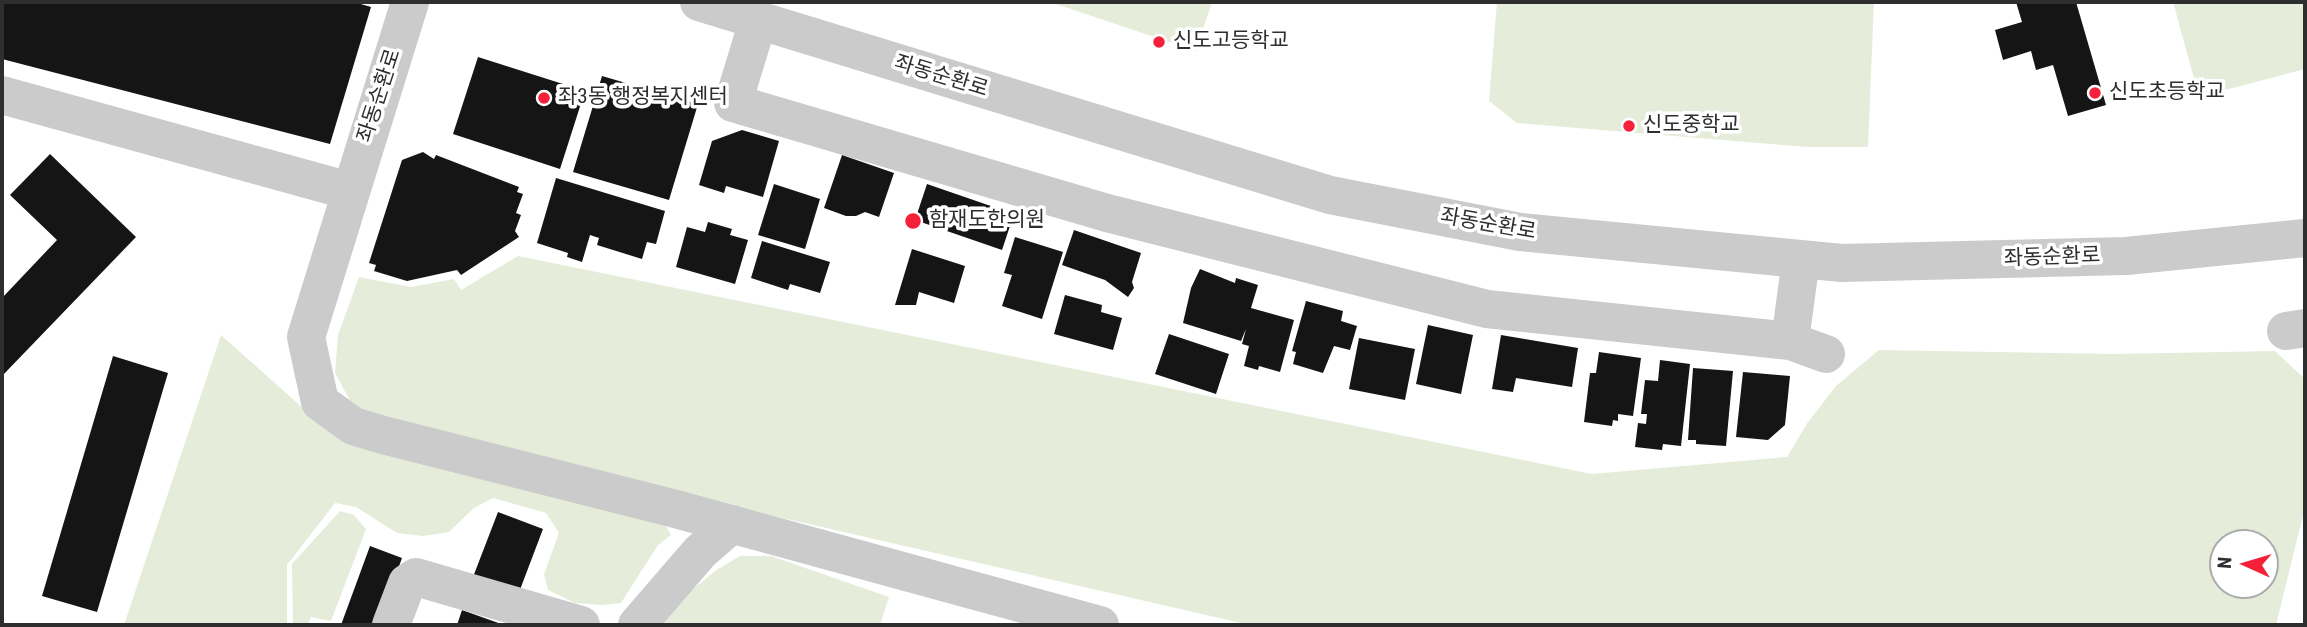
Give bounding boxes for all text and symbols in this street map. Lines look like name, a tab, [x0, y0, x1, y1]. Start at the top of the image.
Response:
place label: 신도고등학교	[1173, 29, 1289, 55]
marker: 신도고등학교	[1151, 34, 1167, 50]
street label: 좌동순환로	[353, 46, 407, 146]
street label: 좌동순환로	[891, 51, 991, 103]
place label: 신도초등학교	[2109, 80, 2225, 106]
place label: 좌3동 행정복지센터	[558, 85, 728, 111]
marker: 신도초등학교	[2087, 85, 2103, 101]
marker: 좌3동 행정복지센터	[536, 90, 552, 106]
place label: 신도중학교	[1643, 113, 1740, 139]
marker: 신도중학교	[1621, 118, 1637, 134]
street label: 좌동순환로	[1438, 204, 1538, 246]
place label: 함재도한의원	[929, 208, 1045, 234]
marker: 함재도한의원	[903, 211, 923, 231]
street label: 좌동순환로	[2003, 244, 2101, 272]
north arrow	[2209, 529, 2279, 599]
text: N	[2213, 556, 2236, 569]

